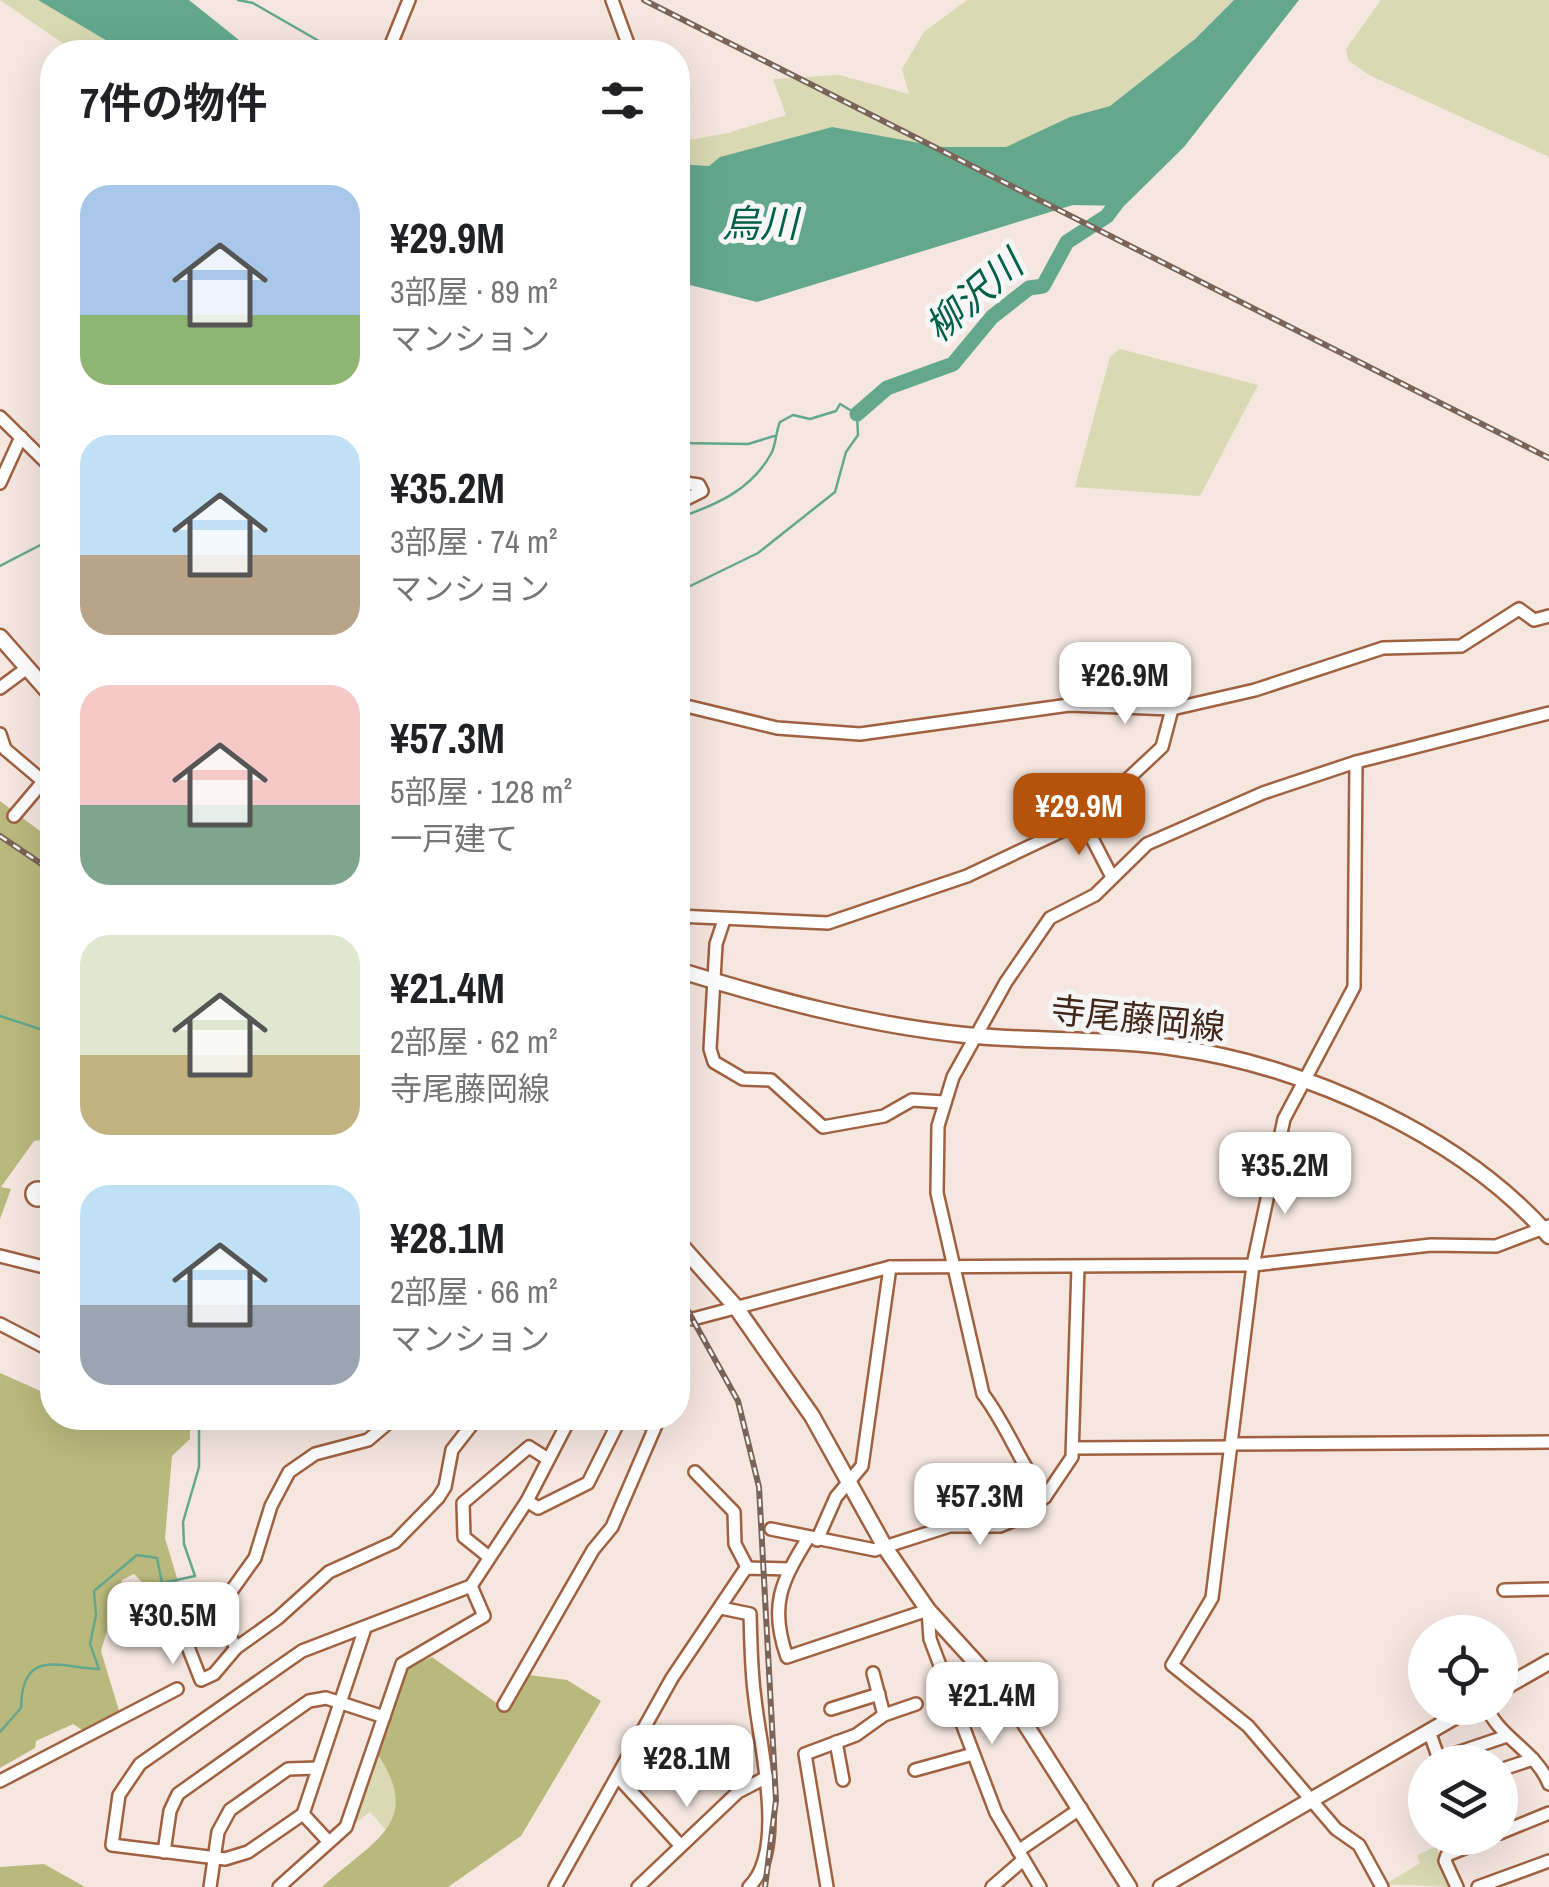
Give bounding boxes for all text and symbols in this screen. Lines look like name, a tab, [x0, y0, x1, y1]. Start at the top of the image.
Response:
icon: filters	[595, 73, 650, 128]
text: 7件の物件	[80, 75, 267, 131]
water label: 烏川	[722, 198, 802, 249]
text: ¥29.9M	[390, 210, 505, 266]
icon: home	[160, 225, 280, 345]
water label: 柳沢川	[914, 236, 1036, 352]
text: 3部屋 · 89 m²	[390, 270, 558, 313]
text: マンション	[390, 317, 550, 360]
text: ¥35.2M	[390, 460, 505, 516]
icon: home	[160, 475, 280, 595]
text: 3部屋 · 74 m²	[390, 520, 558, 563]
text: マンション	[390, 567, 550, 610]
pin: ¥26.9M	[1044, 642, 1206, 727]
text: ¥26.9M	[1081, 653, 1169, 696]
text: ¥57.3M	[390, 710, 505, 766]
icon: home	[160, 725, 280, 845]
text: 5部屋 · 128 m²	[390, 770, 572, 813]
pin: ¥29.9M	[998, 773, 1160, 858]
text: ¥29.9M	[1035, 784, 1123, 827]
text: 一戸建て	[390, 817, 518, 860]
text: ¥21.4M	[390, 960, 505, 1016]
icon: home	[160, 975, 280, 1095]
street label: 寺尾藤岡線	[1049, 986, 1228, 1051]
text: 2部屋 · 62 m²	[390, 1020, 558, 1063]
text: 寺尾藤岡線	[390, 1067, 550, 1110]
pin: ¥35.2M	[1204, 1132, 1366, 1217]
text: ¥35.2M	[1241, 1143, 1329, 1186]
text: ¥28.1M	[390, 1210, 505, 1266]
icon: home	[160, 1225, 280, 1345]
text: 2部屋 · 66 m²	[390, 1270, 558, 1313]
text: マンション	[390, 1317, 550, 1360]
pin: ¥57.3M	[899, 1463, 1061, 1548]
text: ¥57.3M	[936, 1474, 1024, 1517]
pin: ¥30.5M	[92, 1582, 254, 1667]
text: ¥30.5M	[129, 1593, 217, 1636]
map controls	[1408, 1615, 1518, 1855]
button: locate	[1408, 1615, 1518, 1725]
pin: ¥21.4M	[911, 1662, 1073, 1747]
text: ¥21.4M	[948, 1673, 1036, 1716]
pin: ¥28.1M	[606, 1725, 768, 1810]
text: ¥28.1M	[643, 1736, 731, 1779]
button: layers	[1408, 1745, 1518, 1855]

